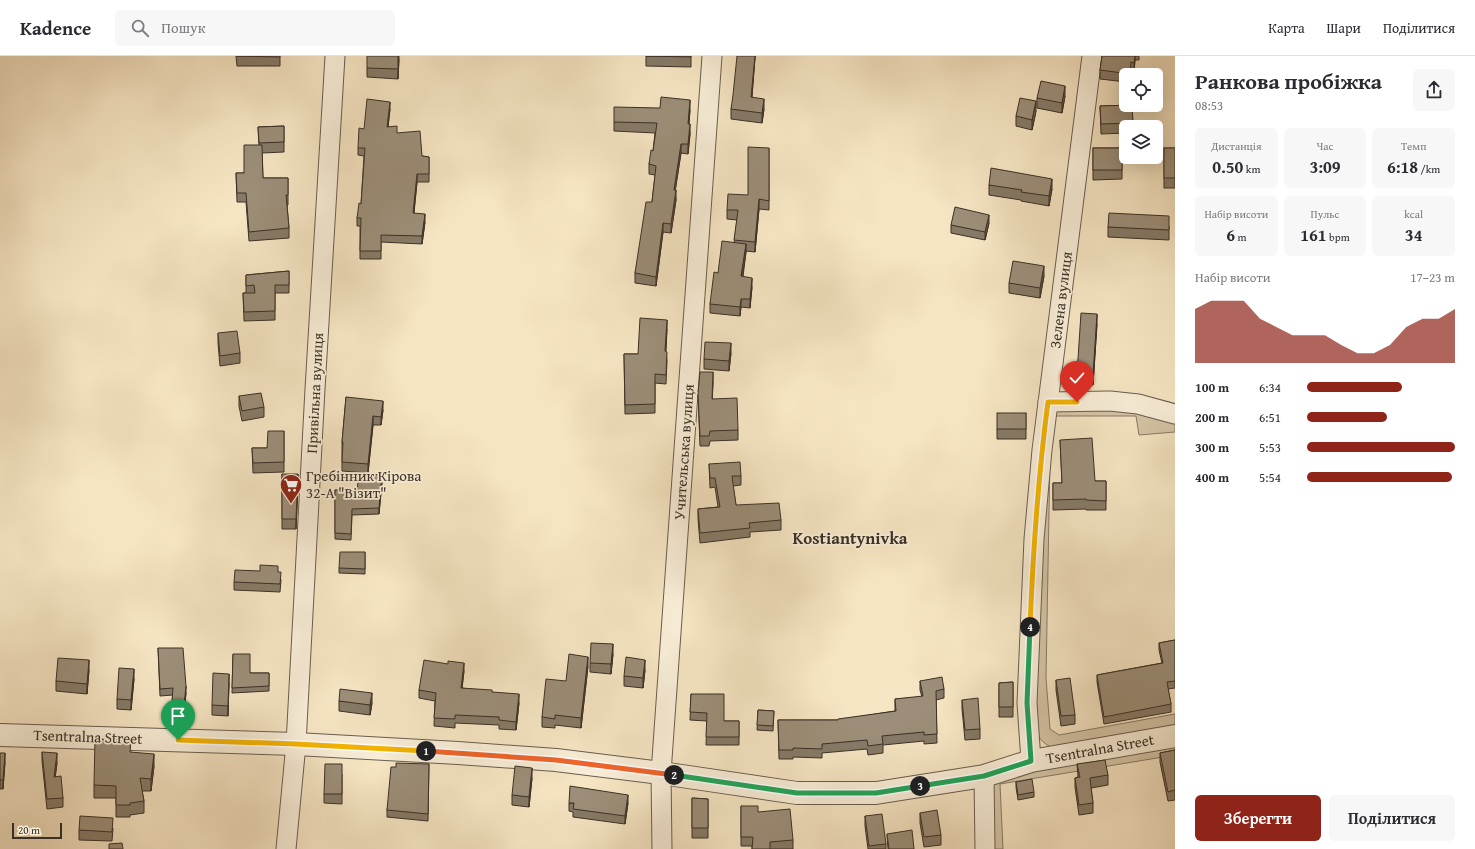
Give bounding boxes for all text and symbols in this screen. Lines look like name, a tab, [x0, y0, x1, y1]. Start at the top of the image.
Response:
search box	[115, 10, 395, 46]
text: Kadence	[20, 14, 91, 42]
icon: search	[129, 17, 151, 39]
text: Пошук	[161, 17, 205, 38]
text: Карта	[1268, 18, 1305, 38]
text: Шари	[1327, 18, 1361, 38]
text: Поділитися	[1383, 18, 1455, 38]
text: Ранкова пробіжка	[1195, 65, 1382, 97]
map controls	[1119, 68, 1163, 164]
button: locate	[1119, 68, 1163, 112]
button: share	[1413, 69, 1455, 111]
text: 08:53	[1195, 96, 1223, 115]
button: layers	[1119, 120, 1163, 164]
text: Дистанція	[1211, 138, 1261, 154]
text: Час	[1317, 138, 1333, 154]
text: Темп	[1401, 138, 1426, 154]
text: 0.50	[1212, 154, 1243, 179]
text: 3:09	[1309, 154, 1341, 179]
text: 6:18	[1387, 154, 1418, 179]
text: km	[1243, 161, 1260, 177]
text: /km	[1418, 161, 1440, 177]
text: Набір висоти	[1204, 206, 1268, 222]
text: Пульс	[1311, 206, 1339, 222]
text: kcal	[1404, 206, 1423, 222]
text: 6	[1226, 222, 1235, 247]
text: 161	[1300, 222, 1327, 247]
text: 34	[1405, 222, 1422, 247]
text: m	[1235, 229, 1246, 245]
text: bpm	[1327, 229, 1350, 245]
street label: Зелена вулиця	[1044, 250, 1077, 350]
text: Набір висоти	[1195, 268, 1271, 287]
text: 17–23 m	[1410, 268, 1455, 287]
street label: Привільна вулиця	[301, 332, 328, 454]
pin	[1060, 361, 1094, 402]
icon: check	[1066, 367, 1088, 389]
text: 100 m	[1195, 378, 1229, 397]
text: 6:34	[1259, 378, 1281, 397]
street label: Учительська вулиця	[668, 383, 699, 521]
text: 200 m	[1195, 408, 1229, 427]
text: 6:51	[1259, 408, 1281, 427]
text: 300 m	[1195, 438, 1229, 457]
text: 5:53	[1259, 438, 1281, 457]
place label: Гребінник Кірова 32-А "Візит"	[306, 465, 422, 503]
text: 400 m	[1195, 468, 1229, 487]
text: 5:54	[1259, 468, 1281, 487]
supermarket icon: Гребінник Кірова 32-А "Візит"	[278, 472, 304, 505]
district label: Kostiantynivka	[792, 525, 908, 550]
pin: 4	[1020, 617, 1040, 637]
text: 4	[1027, 619, 1033, 635]
pin	[161, 699, 195, 740]
icon: arrive	[167, 705, 189, 727]
street label: Tsentralna Street	[33, 724, 144, 749]
street label: Tsentralna Street	[1044, 729, 1156, 768]
pin: 1	[416, 741, 436, 761]
text: 1	[423, 743, 429, 759]
pin: 2	[664, 765, 684, 785]
text: 2	[671, 767, 677, 783]
pin: 3	[910, 776, 930, 796]
text: 3	[917, 778, 923, 794]
button: Зберегти	[1195, 795, 1321, 841]
button: Поділитися	[1329, 795, 1455, 841]
scale bar	[12, 821, 62, 840]
text: 20 m	[18, 822, 40, 838]

